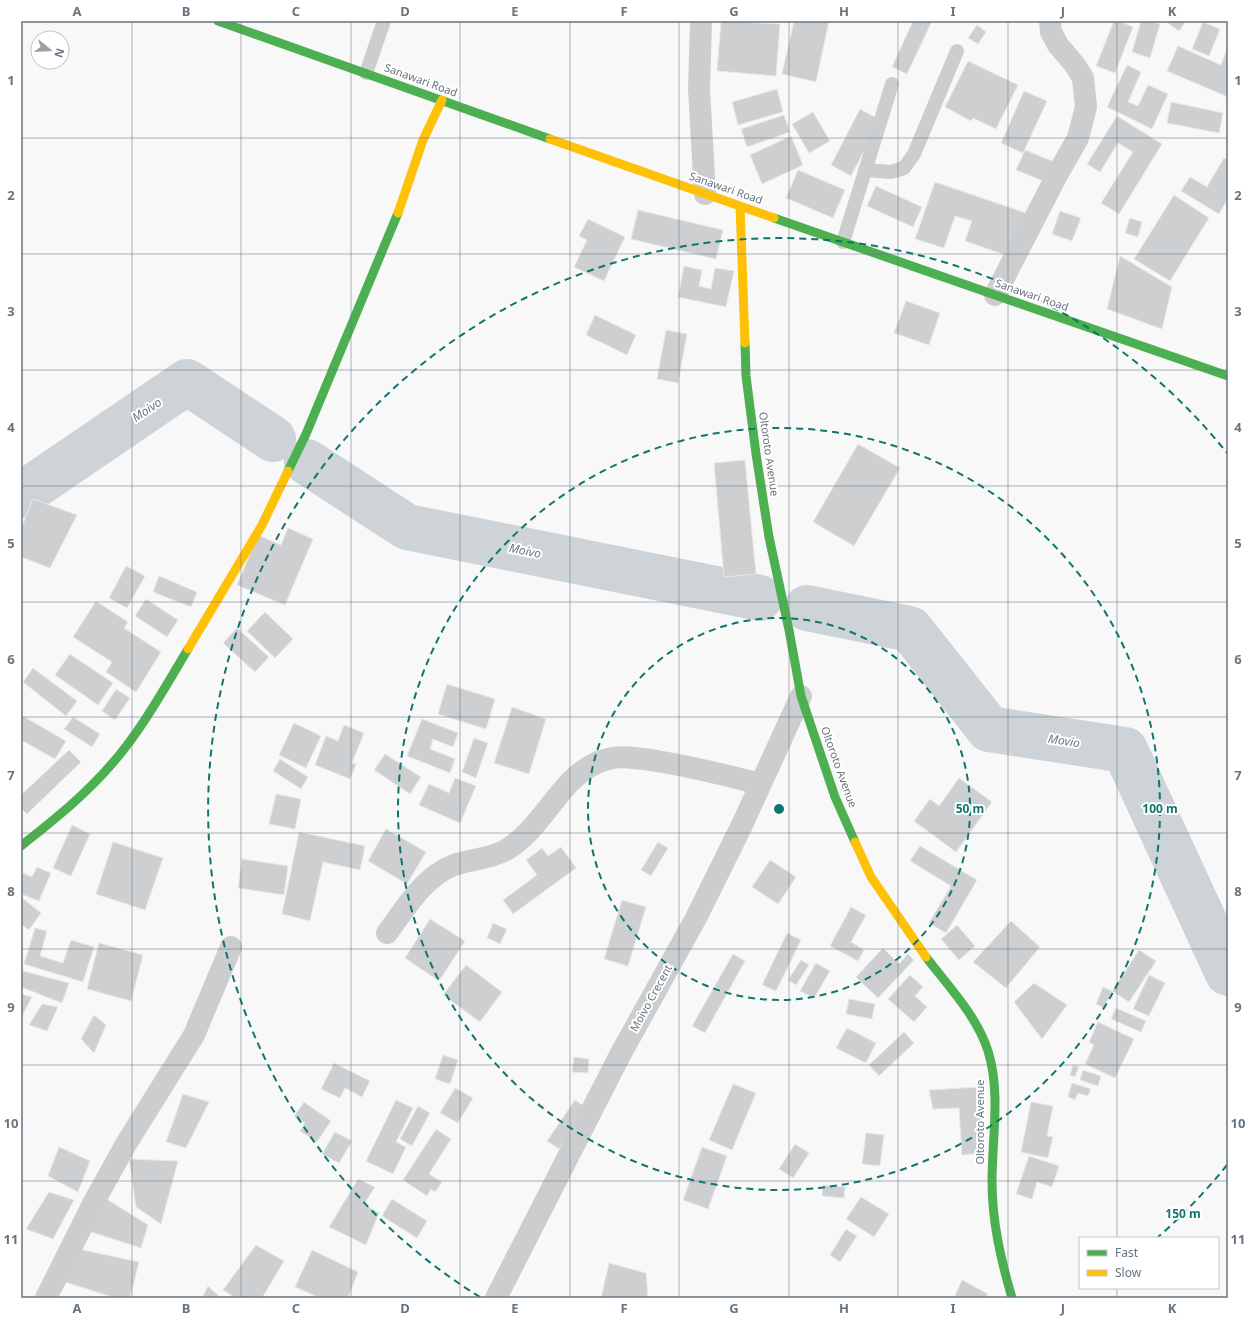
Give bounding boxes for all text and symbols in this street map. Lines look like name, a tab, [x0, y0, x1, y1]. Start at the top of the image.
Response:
text: A	[73, 2, 82, 20]
text: B	[182, 2, 190, 20]
text: C	[292, 2, 300, 20]
text: D	[400, 2, 410, 20]
text: E	[511, 2, 519, 20]
text: F	[620, 2, 628, 20]
text: G	[729, 2, 739, 20]
text: H	[839, 2, 849, 20]
text: I	[950, 2, 956, 20]
text: J	[1060, 2, 1065, 20]
text: K	[1168, 2, 1177, 20]
north arrow	[30, 30, 70, 70]
text: N	[51, 47, 69, 60]
street label: Sanawari Road	[383, 59, 460, 100]
text: 1	[7, 71, 15, 89]
text: 1	[1234, 71, 1242, 89]
street label: Sanawari Road	[687, 168, 765, 207]
text: 2	[7, 186, 15, 204]
text: 2	[1234, 186, 1242, 204]
street label: Sanawari Road	[993, 275, 1071, 314]
text: 3	[7, 302, 15, 320]
text: 3	[1234, 302, 1242, 320]
water label: Moivo	[129, 393, 165, 426]
street label: Oltoroto Avenue	[756, 411, 783, 497]
text: 4	[7, 418, 15, 436]
text: 4	[1234, 418, 1242, 436]
text: 5	[7, 534, 15, 552]
text: 5	[1234, 534, 1242, 552]
water label: Moivo	[508, 539, 543, 562]
text: 6	[7, 650, 15, 668]
text: 6	[1234, 650, 1242, 668]
street label: Oltoroto Avenue	[818, 724, 861, 809]
water label: Movio	[1047, 730, 1081, 751]
text: 7	[7, 766, 15, 784]
text: 7	[1234, 766, 1242, 784]
text: 50 m	[956, 800, 984, 817]
text: 100 m	[1142, 800, 1178, 817]
centre of rings	[772, 802, 786, 816]
text: 8	[7, 882, 15, 900]
text: 8	[1234, 882, 1242, 900]
street label: Moivo Crecent	[626, 962, 675, 1034]
text: 9	[7, 998, 15, 1016]
text: 9	[1234, 998, 1242, 1016]
street label: Oltoroto Avenue	[972, 1079, 987, 1165]
text: 10	[4, 1114, 18, 1132]
text: 10	[1231, 1114, 1245, 1132]
text: 150 m	[1165, 1205, 1201, 1222]
text: 11	[4, 1230, 18, 1248]
text: 11	[1231, 1230, 1245, 1248]
legend	[1079, 1237, 1219, 1289]
text: Fast	[1115, 1244, 1139, 1261]
text: Slow	[1115, 1264, 1142, 1281]
text: A	[73, 1299, 82, 1317]
text: B	[182, 1299, 190, 1317]
text: C	[292, 1299, 300, 1317]
text: D	[400, 1299, 410, 1317]
text: E	[511, 1299, 519, 1317]
text: F	[620, 1299, 628, 1317]
text: G	[729, 1299, 739, 1317]
text: H	[839, 1299, 849, 1317]
text: I	[950, 1299, 956, 1317]
text: J	[1060, 1299, 1065, 1317]
text: K	[1168, 1299, 1177, 1317]

